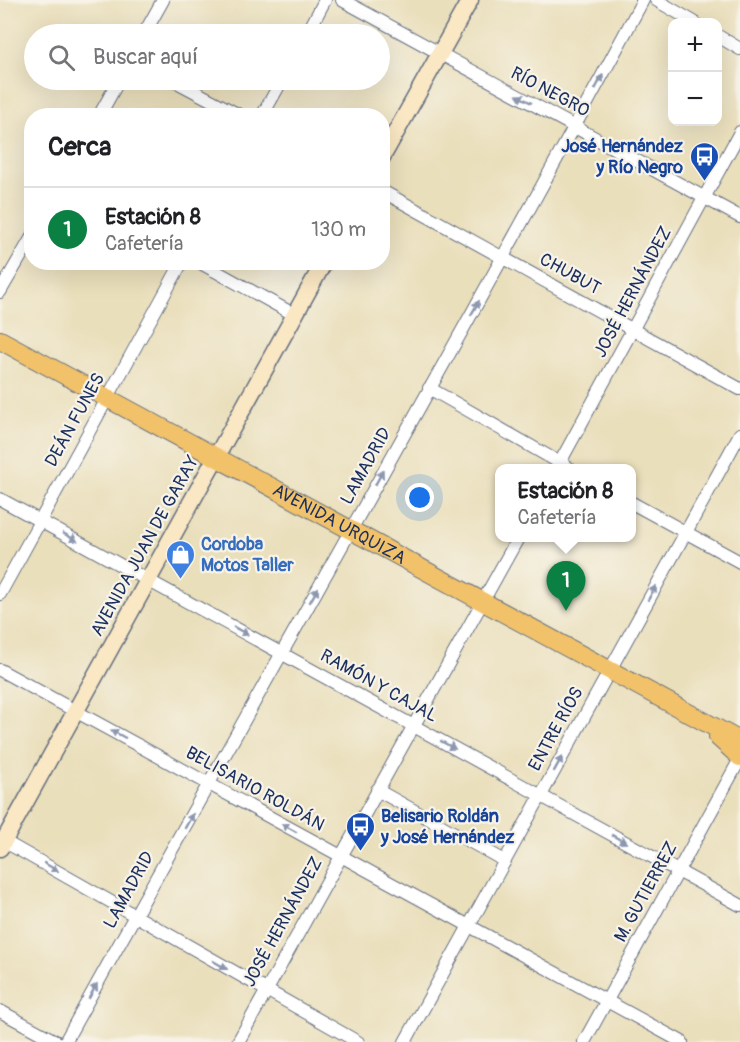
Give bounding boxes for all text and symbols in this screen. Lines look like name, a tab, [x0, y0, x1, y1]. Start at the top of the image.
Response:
map controls	[668, 18, 722, 126]
button: +	[668, 18, 722, 72]
search box	[24, 24, 390, 90]
icon: search	[45, 41, 78, 74]
text: Buscar aquí	[93, 43, 198, 71]
street label: RÍO NEGRO	[507, 62, 593, 122]
button: −	[668, 72, 722, 126]
one-way arrow	[594, 73, 604, 90]
one-way arrow	[515, 94, 532, 104]
text: Cerca	[48, 131, 111, 163]
place label: José Hernández y Río Negro	[561, 135, 684, 179]
bus stop icon: José Hernández y Río Negro	[688, 140, 720, 182]
text: Estación 8	[105, 203, 201, 231]
text: 1	[64, 217, 71, 242]
text: 130 m	[311, 217, 366, 242]
street label: JOSÉ HERNÁNDEZ	[589, 223, 677, 361]
text: Cafetería	[105, 231, 183, 256]
street label: CHUBUT	[535, 248, 605, 300]
one-way arrow	[470, 299, 480, 316]
street label: DEÁN FUNES	[40, 369, 110, 471]
street label: LAMADRID	[335, 423, 397, 509]
street label: AVENIDA JUAN DE GARAY	[86, 451, 205, 640]
popup	[495, 464, 636, 542]
one-way arrow	[374, 469, 384, 486]
text: Estación 8	[518, 477, 613, 505]
street label: AVENIDA URQUIZA	[269, 478, 410, 570]
your location	[405, 483, 434, 512]
text: Cafetería	[518, 505, 596, 530]
one-way arrow	[61, 532, 78, 542]
place label: Cordoba Motos Taller	[201, 533, 294, 577]
shop icon: Cordoba Motos Taller	[164, 538, 196, 580]
pin: 1	[546, 562, 586, 611]
one-way arrow	[647, 585, 657, 602]
one-way arrow	[309, 586, 319, 603]
one-way arrow	[232, 626, 249, 636]
street label: RAMÓN Y CAJAL	[316, 643, 442, 728]
street label: ENTRE RÍOS	[523, 683, 589, 775]
one-way arrow	[109, 729, 126, 739]
one-way arrow	[440, 740, 457, 750]
street label: BELISARIO ROLDÁN	[181, 741, 329, 837]
one-way arrow	[553, 755, 563, 772]
place label: Belisario Roldán y José Hernández	[380, 805, 515, 849]
bus stop icon: Belisario Roldán y José Hernández	[344, 810, 376, 852]
one-way arrow	[184, 812, 194, 829]
one-way arrow	[281, 822, 297, 833]
one-way arrow	[611, 834, 628, 844]
street label: M. GUTIERREZ	[609, 838, 683, 946]
street label: LAMADRID	[98, 847, 160, 933]
street label: JOSÉ HERNÁNDEZ	[238, 853, 328, 991]
one-way arrow	[43, 862, 59, 873]
one-way arrow	[212, 959, 228, 970]
one-way arrow	[88, 982, 98, 999]

